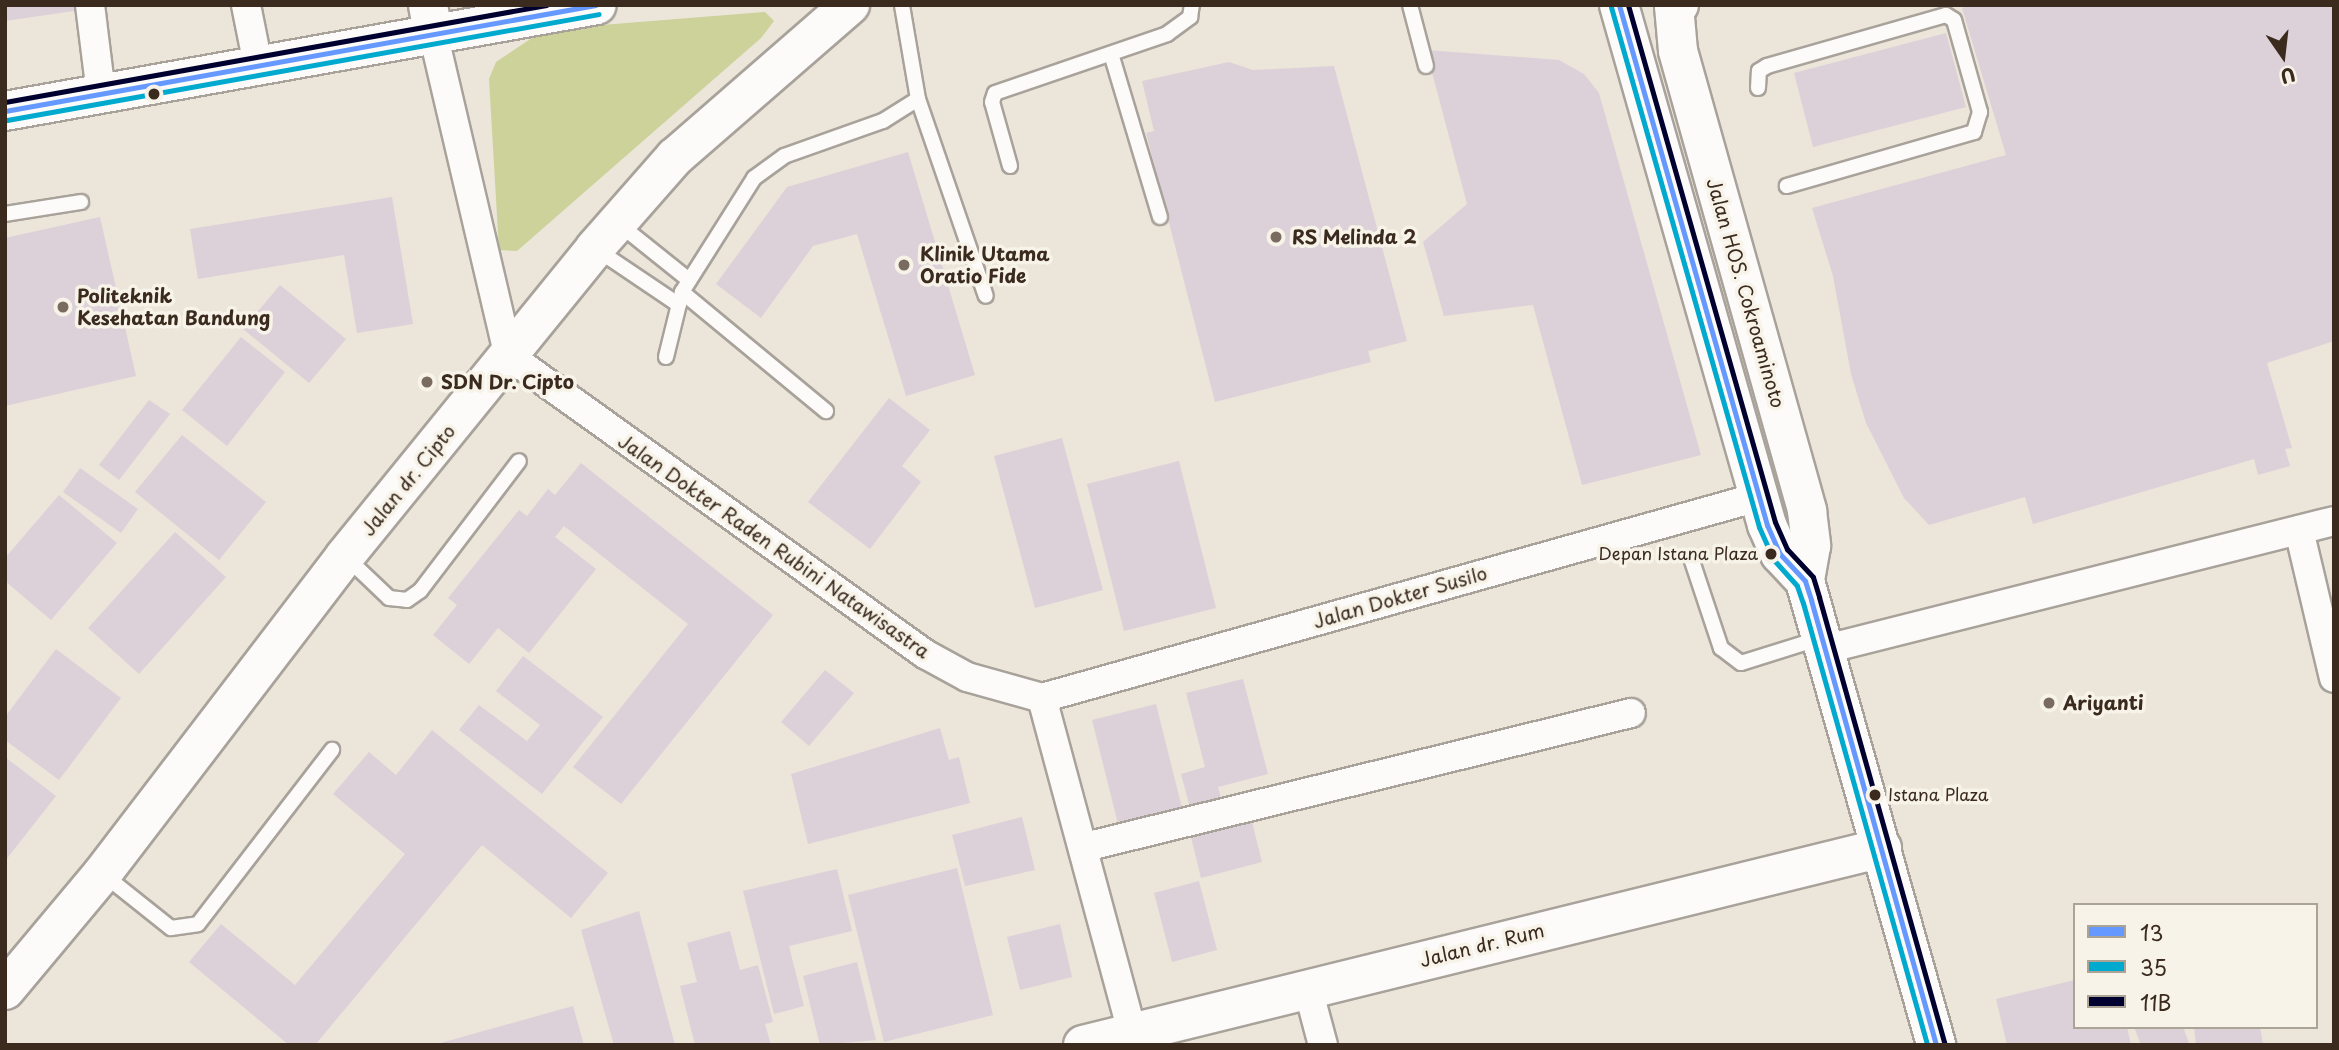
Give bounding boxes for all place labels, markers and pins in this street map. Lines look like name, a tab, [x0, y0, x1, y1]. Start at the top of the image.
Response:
unlabelled marker	[147, 87, 161, 101]
place label: RS Melinda 2	[1292, 226, 1418, 248]
marker: RS Melinda 2	[1266, 227, 1286, 247]
place label: Klinik Utama Oratio Fide	[920, 243, 1049, 287]
marker: Klinik Utama Oratio Fide	[894, 255, 914, 275]
place label: Politeknik Kesehatan Bandung	[77, 285, 269, 329]
marker: Politeknik Kesehatan Bandung	[55, 299, 71, 315]
place label: SDN Dr. Cipto	[441, 371, 577, 393]
marker: SDN Dr. Cipto	[419, 374, 435, 390]
place label: Depan Istana Plaza	[1599, 544, 1758, 564]
marker: Depan Istana Plaza	[1764, 547, 1778, 561]
place label: Ariyanti	[2063, 692, 2144, 714]
marker: Ariyanti	[2041, 695, 2057, 711]
place label: Istana Plaza	[1888, 785, 1988, 805]
marker: Istana Plaza	[1868, 788, 1882, 802]

